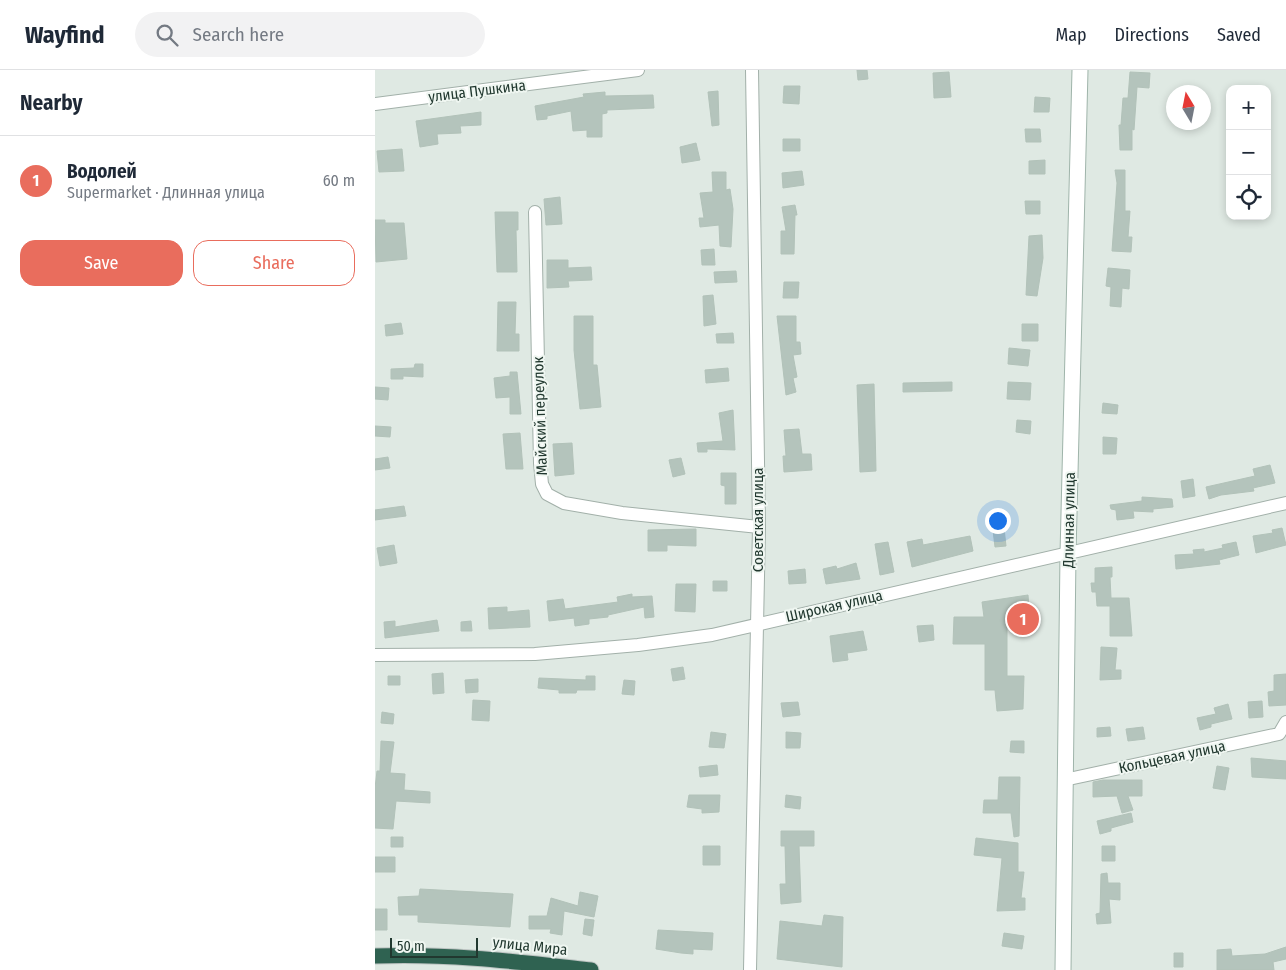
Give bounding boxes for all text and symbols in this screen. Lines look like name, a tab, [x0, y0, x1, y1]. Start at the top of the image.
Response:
search box	[135, 12, 485, 57]
text: Wayfind	[25, 21, 105, 49]
icon: search	[153, 21, 181, 49]
text: Search here	[193, 23, 284, 46]
text: Map	[1055, 24, 1087, 46]
text: Directions	[1115, 24, 1189, 46]
text: Saved	[1217, 24, 1261, 46]
street label: улица Пушкина	[427, 76, 527, 106]
north arrow	[1166, 85, 1211, 130]
map controls	[1226, 85, 1271, 220]
button: +	[1226, 85, 1271, 130]
text: Nearby	[20, 90, 82, 116]
button: −	[1226, 130, 1271, 175]
text: Водолей	[67, 160, 137, 183]
text: 1	[33, 171, 39, 190]
text: 60 m	[323, 171, 355, 190]
button: locate	[1226, 175, 1271, 220]
text: Supermarket · Длинная улица	[67, 183, 265, 202]
button: Save	[20, 240, 183, 286]
button: Share	[193, 240, 355, 286]
street label: Майский переулок	[529, 356, 551, 476]
street label: Советская улица	[749, 468, 767, 572]
street label: Длинная улица	[1059, 472, 1079, 569]
your location	[985, 508, 1011, 534]
street label: Широкая улица	[784, 586, 884, 626]
pin: 1	[1007, 600, 1039, 638]
street label: Кольцевая улица	[1117, 737, 1227, 777]
street label: улица Мира	[492, 933, 568, 959]
scale bar	[390, 935, 477, 958]
text: 50 m	[397, 938, 425, 955]

